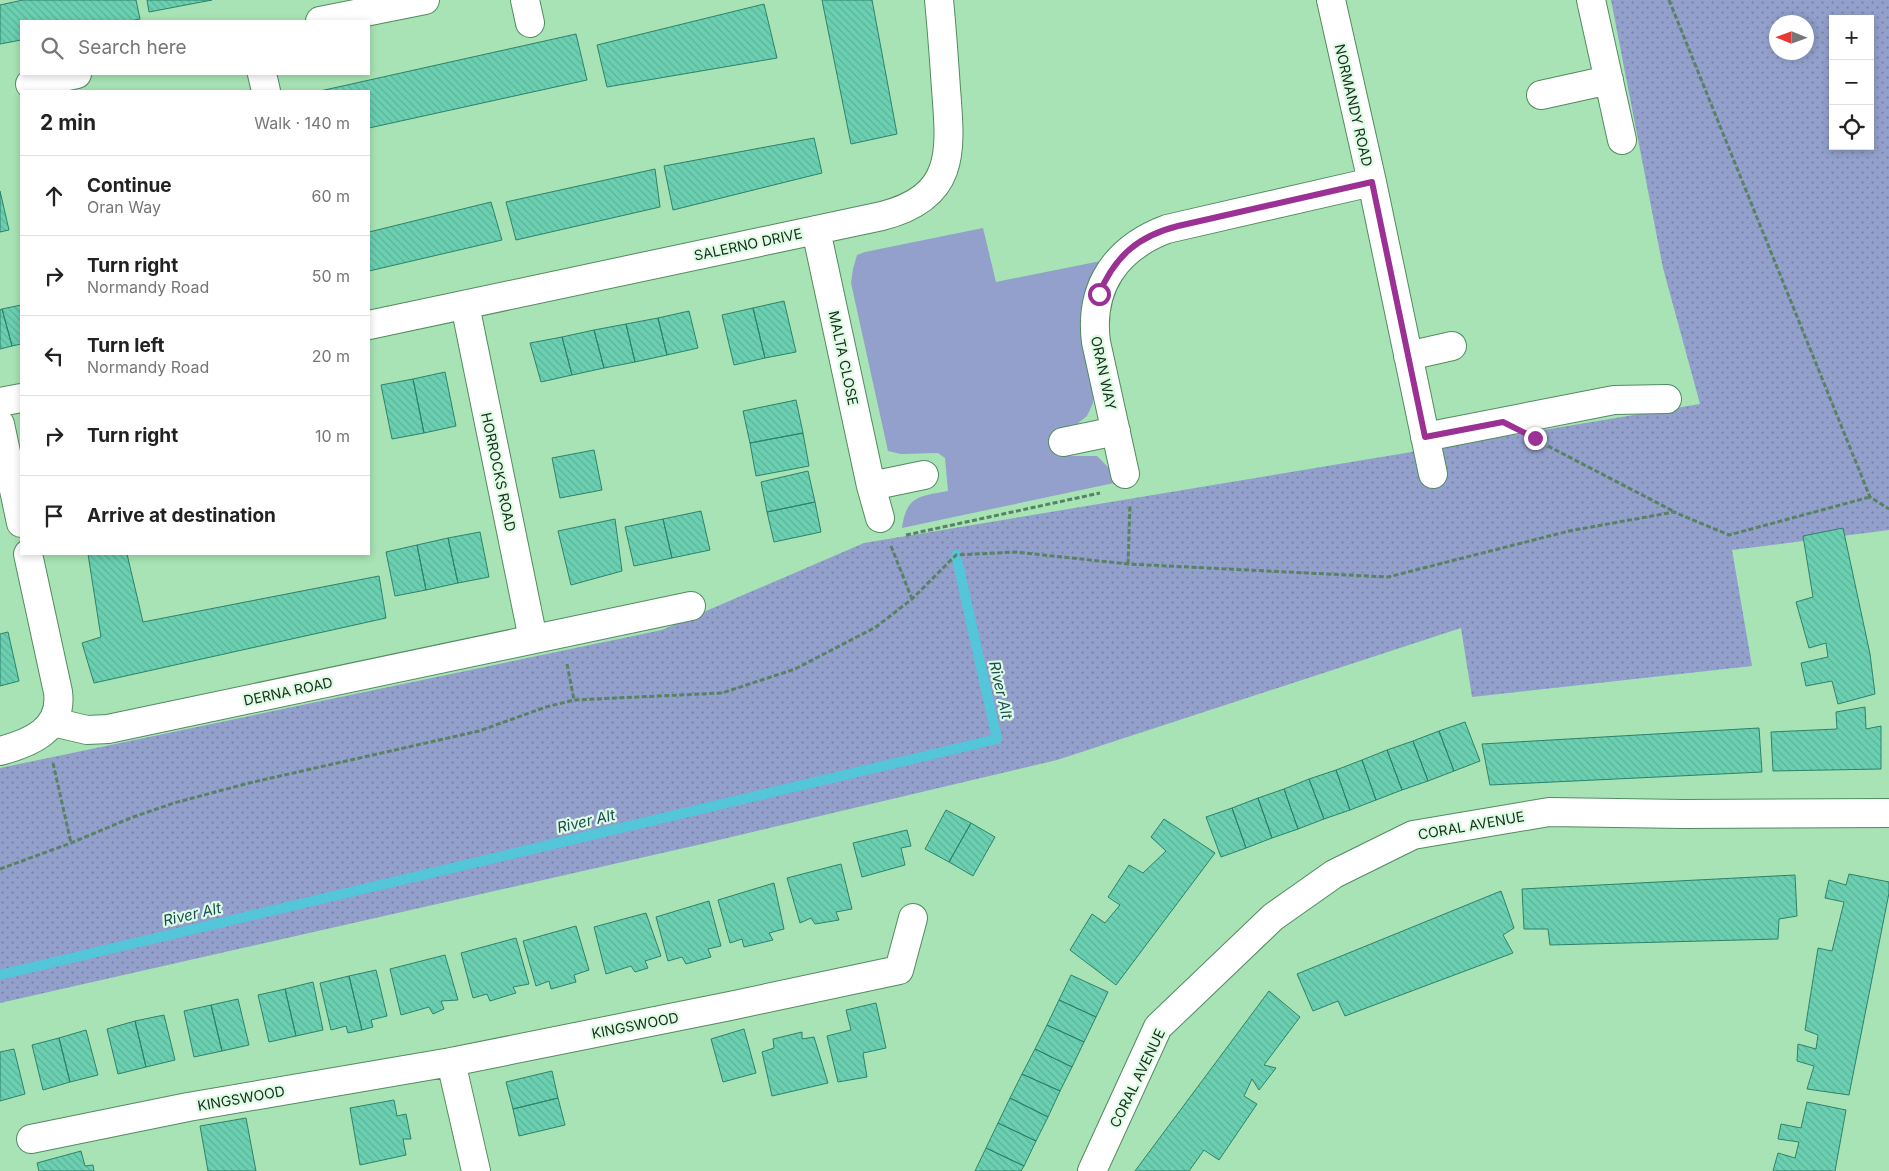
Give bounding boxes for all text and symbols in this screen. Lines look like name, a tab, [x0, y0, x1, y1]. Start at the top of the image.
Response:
north arrow	[1769, 15, 1814, 60]
map controls	[1829, 15, 1874, 150]
button: +	[1829, 15, 1874, 60]
search box	[20, 20, 370, 75]
icon: search	[38, 34, 66, 62]
text: Search here	[78, 36, 187, 59]
street label: NORMANDY ROAD	[1332, 42, 1376, 168]
button: −	[1829, 60, 1874, 105]
button: locate	[1829, 105, 1874, 150]
text: 2 min	[40, 110, 96, 135]
text: Walk · 140 m	[254, 113, 350, 133]
text: Continue	[87, 174, 172, 197]
icon: ahead	[40, 182, 68, 210]
text: 60 m	[311, 186, 350, 206]
text: Oran Way	[87, 197, 161, 217]
street label: SALERNO DRIVE	[692, 224, 804, 264]
text: Turn right	[87, 254, 178, 277]
icon: right	[40, 262, 68, 290]
text: 50 m	[312, 266, 350, 286]
text: Normandy Road	[87, 277, 209, 297]
route start	[1088, 283, 1111, 306]
street label: MALTA CLOSE	[826, 309, 862, 407]
text: Turn left	[87, 334, 165, 357]
street label: ORAN WAY	[1088, 335, 1120, 412]
icon: left	[40, 342, 68, 370]
text: 20 m	[312, 346, 350, 366]
text: Normandy Road	[87, 357, 209, 377]
street label: HORROCKS ROAD	[478, 411, 520, 533]
icon: right	[40, 422, 68, 450]
text: Turn right	[87, 424, 178, 447]
text: 10 m	[315, 426, 350, 446]
route end	[1524, 427, 1547, 450]
icon: arrive	[40, 502, 68, 530]
text: Arrive at destination	[87, 504, 276, 527]
water label: River Alt	[985, 659, 1017, 722]
street label: DERNA ROAD	[242, 673, 334, 709]
water label: River Alt	[555, 805, 618, 837]
street label: CORAL AVENUE	[1417, 807, 1525, 843]
water label: River Alt	[161, 898, 224, 930]
street label: KINGSWOOD	[590, 1008, 680, 1042]
street label: CORAL AVENUE	[1106, 1026, 1168, 1130]
street label: KINGSWOOD	[196, 1082, 286, 1114]

